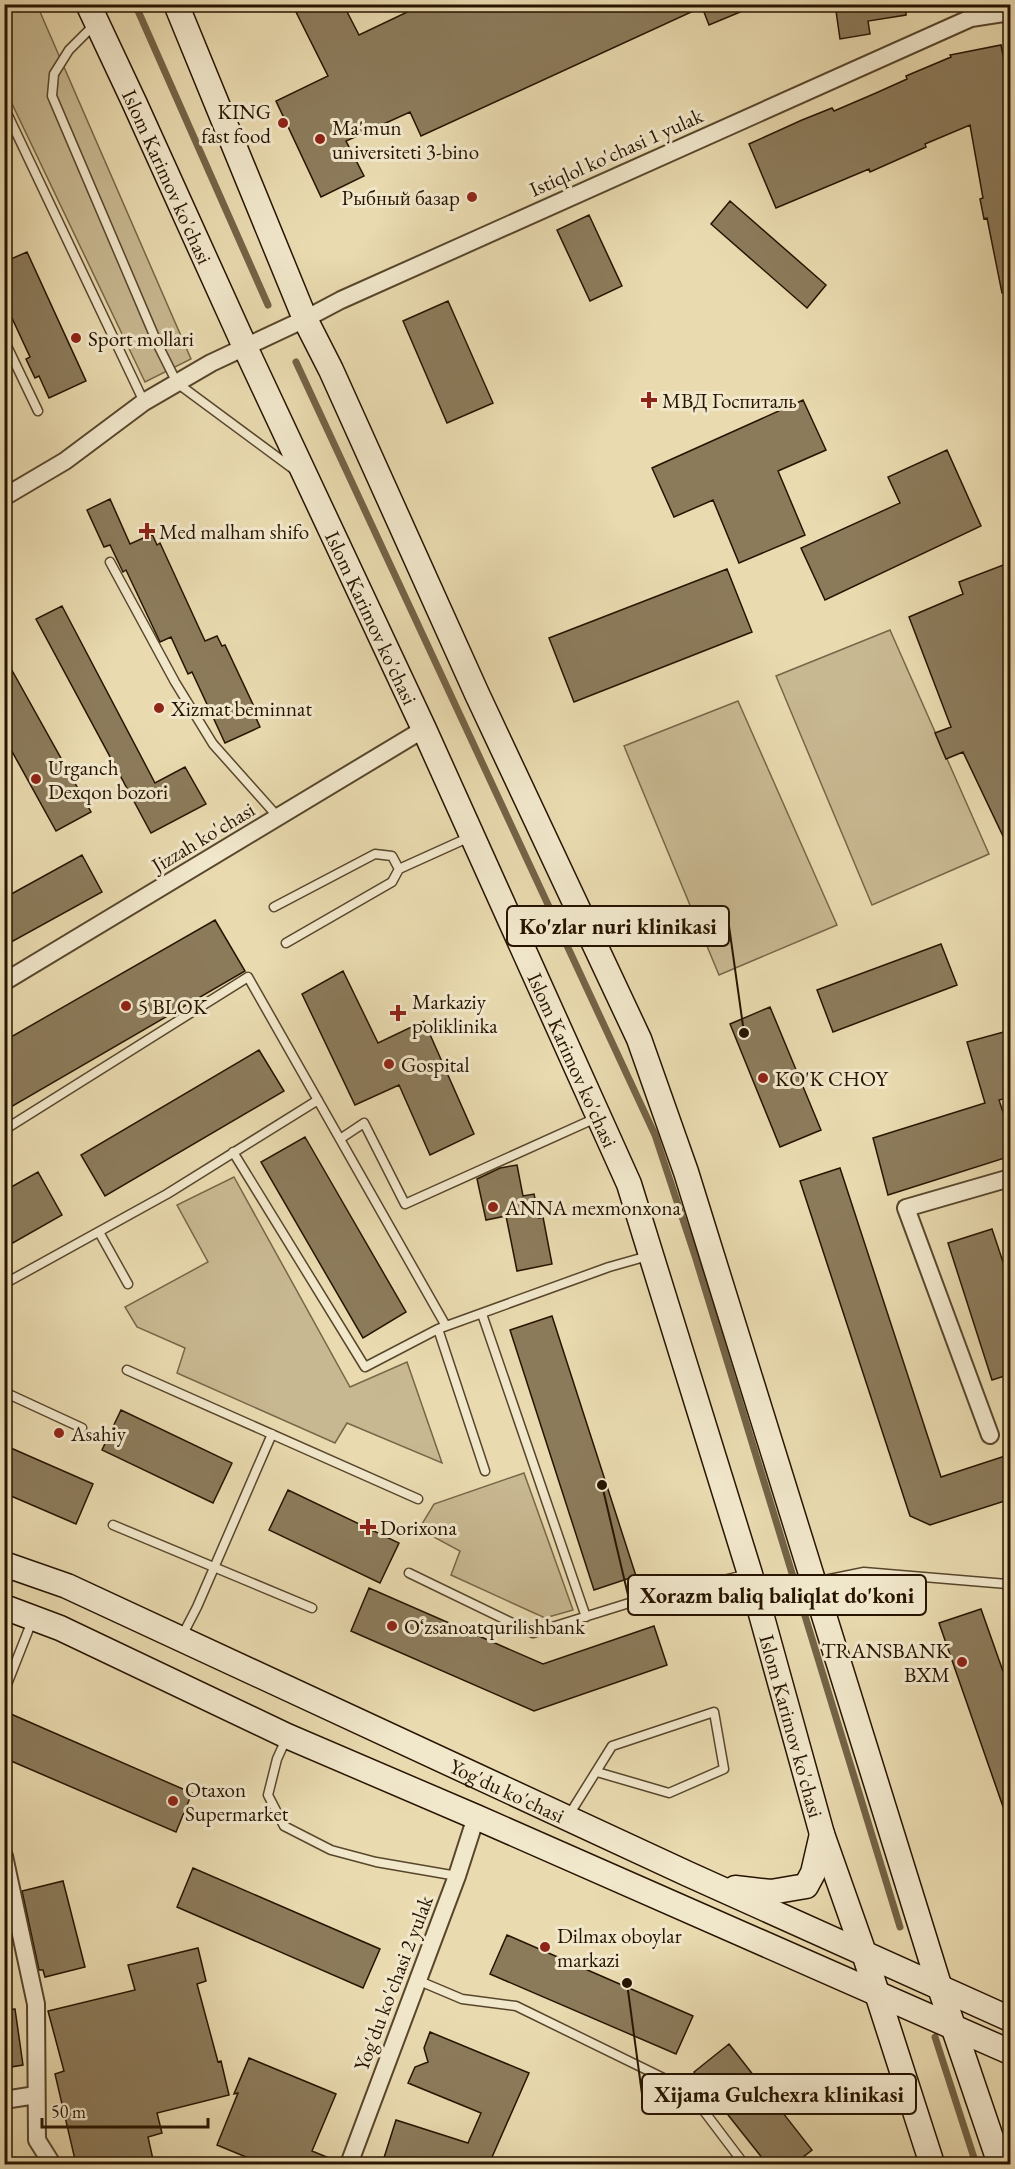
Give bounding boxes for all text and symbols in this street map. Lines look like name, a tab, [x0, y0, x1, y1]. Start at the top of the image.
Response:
street label: Islom Karimov ko'chasi	[116, 85, 219, 268]
place label: KING fast food	[201, 98, 271, 149]
street label: Istiqlol ko'chasi 1 yulak	[525, 101, 708, 202]
place label: Ma'mun universiteti 3-bino	[332, 114, 479, 165]
marker: KING fast food	[276, 116, 290, 130]
marker: Ma'mun universiteti 3-bino	[313, 132, 327, 146]
place label: Рыбный базар	[342, 184, 460, 211]
marker: Рыбный базар	[465, 190, 479, 204]
place label: Sport mollari	[88, 325, 194, 352]
marker: Sport mollari	[69, 331, 83, 345]
place label: МВД Госпиталь	[662, 387, 797, 414]
marker: МВД Госпиталь	[640, 391, 658, 409]
place label: Med malham shifo	[159, 518, 309, 545]
marker: Med malham shifo	[140, 524, 154, 538]
street label: Islom Karimov ko'chasi	[319, 526, 424, 709]
place label: Xizmat beminnat	[170, 695, 312, 722]
marker: Xizmat beminnat	[152, 701, 166, 715]
place label: Urganch Dexqon bozori	[48, 754, 168, 805]
marker: Urganch Dexqon bozori	[29, 772, 43, 786]
street label: Jizzah ko'chasi	[145, 796, 260, 879]
callout: Ko'zlar nuri klinikasi	[507, 906, 729, 946]
text: Ko'zlar nuri klinikasi	[519, 912, 717, 941]
street label: Islom Karimov ko'chasi	[522, 968, 624, 1152]
place label: Markaziy poliklinika	[412, 988, 498, 1039]
place label: 5 BLOK	[138, 993, 208, 1020]
marker: 5 BLOK	[119, 999, 133, 1013]
marker: Markaziy poliklinika	[389, 1004, 407, 1022]
place label: Gospital	[401, 1051, 470, 1078]
marker: Gospital	[382, 1057, 396, 1071]
place label: KO'K CHOY	[775, 1065, 890, 1092]
marker: KO'K CHOY	[756, 1071, 770, 1085]
place label: ANNA mexmonxona	[504, 1194, 682, 1221]
marker: ANNA mexmonxona	[486, 1200, 500, 1214]
place label: Asahiy	[70, 1420, 127, 1447]
marker: Asahiy	[52, 1426, 66, 1440]
place label: Dorixona	[380, 1514, 457, 1541]
marker: Dorixona	[361, 1520, 375, 1534]
callout: Xorazm baliq baliqlat do'koni	[628, 1575, 926, 1615]
text: Xorazm baliq baliqlat do'koni	[639, 1581, 915, 1610]
place label: Oʻzsanoatqurilishbank	[404, 1613, 586, 1640]
marker: Oʻzsanoatqurilishbank	[385, 1619, 399, 1633]
street label: Islom Karimov ko'chasi	[754, 1631, 830, 1820]
place label: TRANSBANK BXM	[821, 1637, 951, 1688]
marker: TRANSBANK BXM	[955, 1655, 969, 1669]
street label: Yog'du ko'chasi	[445, 1752, 569, 1828]
place label: Otaxon Supermarket	[185, 1776, 289, 1827]
marker: Otaxon Supermarket	[166, 1794, 180, 1808]
street label: Yog'du ko'chasi 2 yulak	[347, 1890, 439, 2075]
place label: Dilmax oboylar markazi	[557, 1922, 682, 1973]
marker: Dilmax oboylar markazi	[538, 1940, 552, 1954]
callout: Xijama Gulchexra klinikasi	[642, 2074, 916, 2114]
text: Xijama Gulchexra klinikasi	[653, 2080, 904, 2109]
scale bar	[42, 2091, 208, 2129]
text: 50 m	[51, 2100, 86, 2123]

